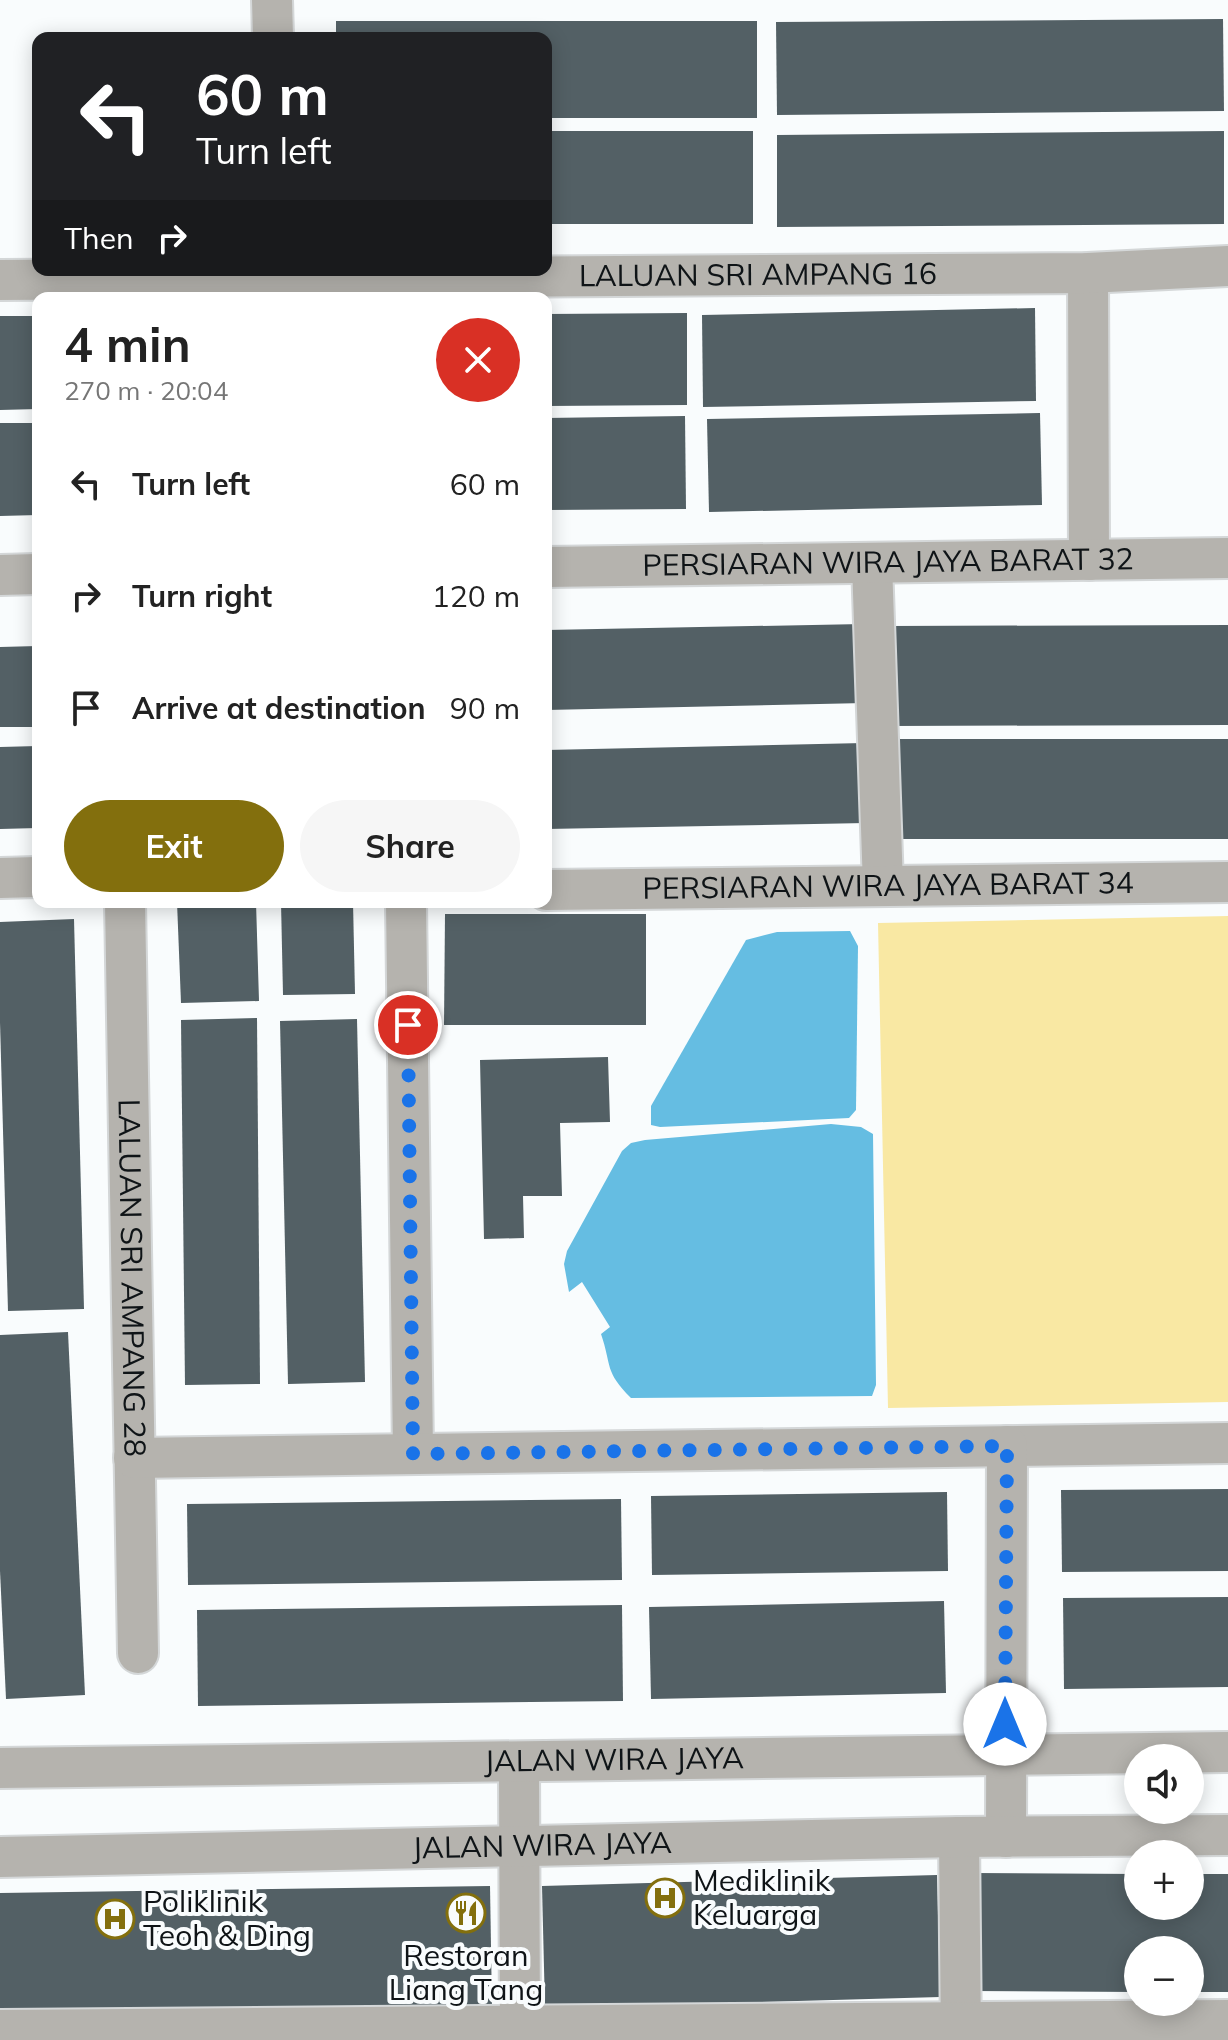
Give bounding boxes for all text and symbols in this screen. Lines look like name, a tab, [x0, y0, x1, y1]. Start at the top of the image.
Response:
text: 60 m	[196, 59, 329, 129]
icon: left	[64, 64, 168, 168]
text: Turn left	[196, 128, 332, 173]
icon: right	[150, 216, 194, 260]
text: Then	[64, 219, 134, 257]
street label: LALUAN SRI AMPANG 16	[579, 254, 937, 294]
text: 4 min	[64, 314, 191, 374]
button: close	[436, 318, 520, 402]
text: 270 m · 20:04	[64, 374, 228, 407]
icon: left	[64, 462, 108, 506]
text: Turn left	[132, 465, 250, 503]
text: 60 m	[450, 465, 520, 503]
street label: PERSIARAN WIRA JAYA BARAT 32	[642, 539, 1134, 584]
icon: right	[64, 574, 108, 618]
text: Turn right	[132, 577, 272, 615]
text: 120 m	[432, 577, 520, 615]
icon: arrive	[64, 686, 108, 730]
text: Arrive at destination	[132, 689, 426, 727]
text: 90 m	[450, 689, 520, 727]
button: Exit	[64, 800, 284, 892]
button: Share	[300, 800, 520, 892]
street label: PERSIARAN WIRA JAYA BARAT 34	[642, 863, 1134, 907]
pin	[374, 991, 442, 1059]
icon: arrive	[386, 1003, 430, 1047]
street label: LALUAN SRI AMPANG 28	[110, 1099, 155, 1457]
position arrow	[963, 1682, 1047, 1766]
street label: JALAN WIRA JAYA	[484, 1738, 744, 1780]
map controls	[1124, 1744, 1204, 2016]
button: sound	[1124, 1744, 1204, 1824]
street label: JALAN WIRA JAYA	[412, 1823, 672, 1866]
button: +	[1124, 1840, 1204, 1920]
place label: Mediklinik Keluarga	[693, 1861, 831, 1933]
hospital icon: Mediklinik Keluarga	[644, 1877, 686, 1919]
place label: Poliklinik Teoh & Ding	[143, 1882, 311, 1954]
restaurant icon: Restoran Liang Tang	[445, 1892, 487, 1934]
hospital icon: Poliklinik Teoh & Ding	[94, 1898, 136, 1940]
place label: Restoran Liang Tang	[389, 1936, 543, 2008]
button: −	[1124, 1936, 1204, 2016]

